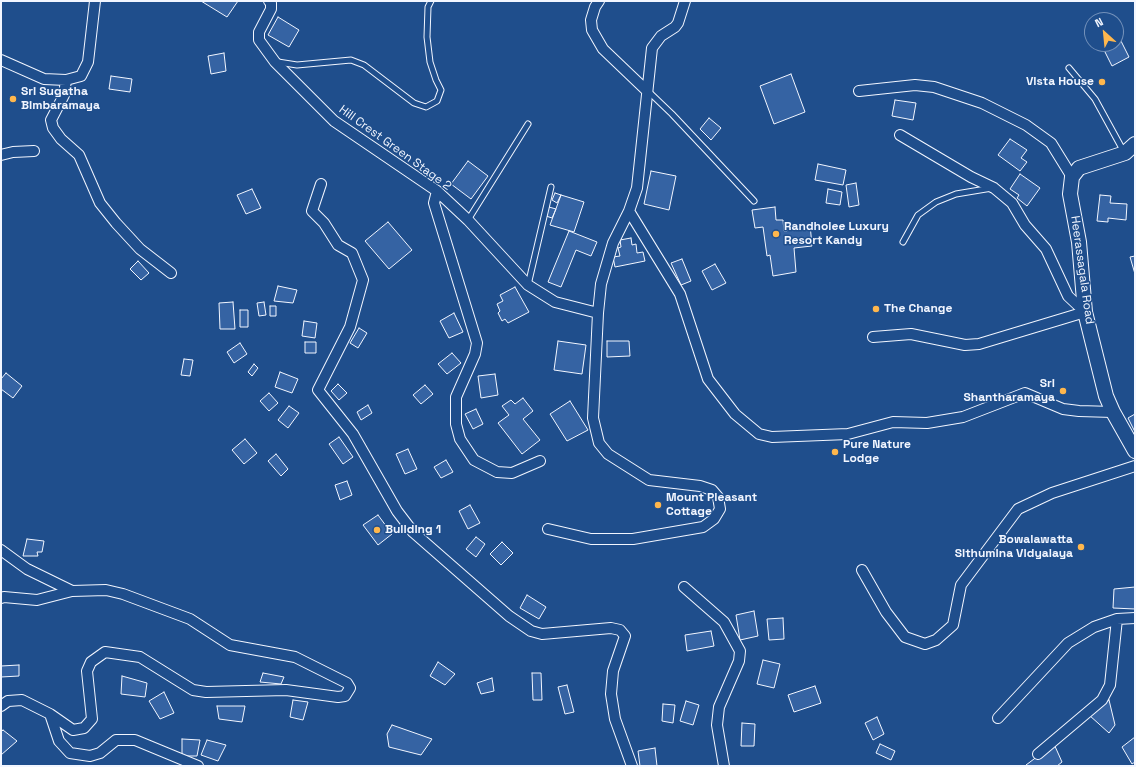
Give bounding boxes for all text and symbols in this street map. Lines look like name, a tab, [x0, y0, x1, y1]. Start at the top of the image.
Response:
north arrow	[1084, 12, 1124, 52]
text: N	[1093, 14, 1105, 30]
place label: Vista House	[1026, 75, 1094, 89]
marker: Vista House	[1097, 77, 1107, 87]
place label: Sri Sugatha Bimbaramaya	[21, 85, 100, 113]
marker: Sri Sugatha Bimbaramaya	[8, 94, 18, 104]
street label: Hill Crest Green Stage 2	[336, 102, 454, 194]
street label: Heerassagala Road	[1067, 215, 1097, 325]
place label: Randholee Luxury Resort Kandy	[784, 220, 889, 248]
marker: Randholee Luxury Resort Kandy	[771, 229, 781, 239]
place label: The Change	[884, 302, 952, 316]
marker: The Change	[871, 304, 881, 314]
place label: Sri Shantharamaya	[963, 377, 1055, 405]
marker: Sri Shantharamaya	[1058, 386, 1068, 396]
place label: Pure Nature Lodge	[843, 438, 911, 466]
marker: Pure Nature Lodge	[830, 447, 840, 457]
place label: Mount Pleasant Cottage	[666, 491, 757, 519]
marker: Mount Pleasant Cottage	[653, 500, 663, 510]
place label: Building 1	[385, 523, 441, 537]
marker: Building 1	[372, 525, 382, 535]
place label: Bowalawatta Sithumina Vidyalaya	[955, 533, 1073, 561]
marker: Bowalawatta Sithumina Vidyalaya	[1076, 542, 1086, 552]

